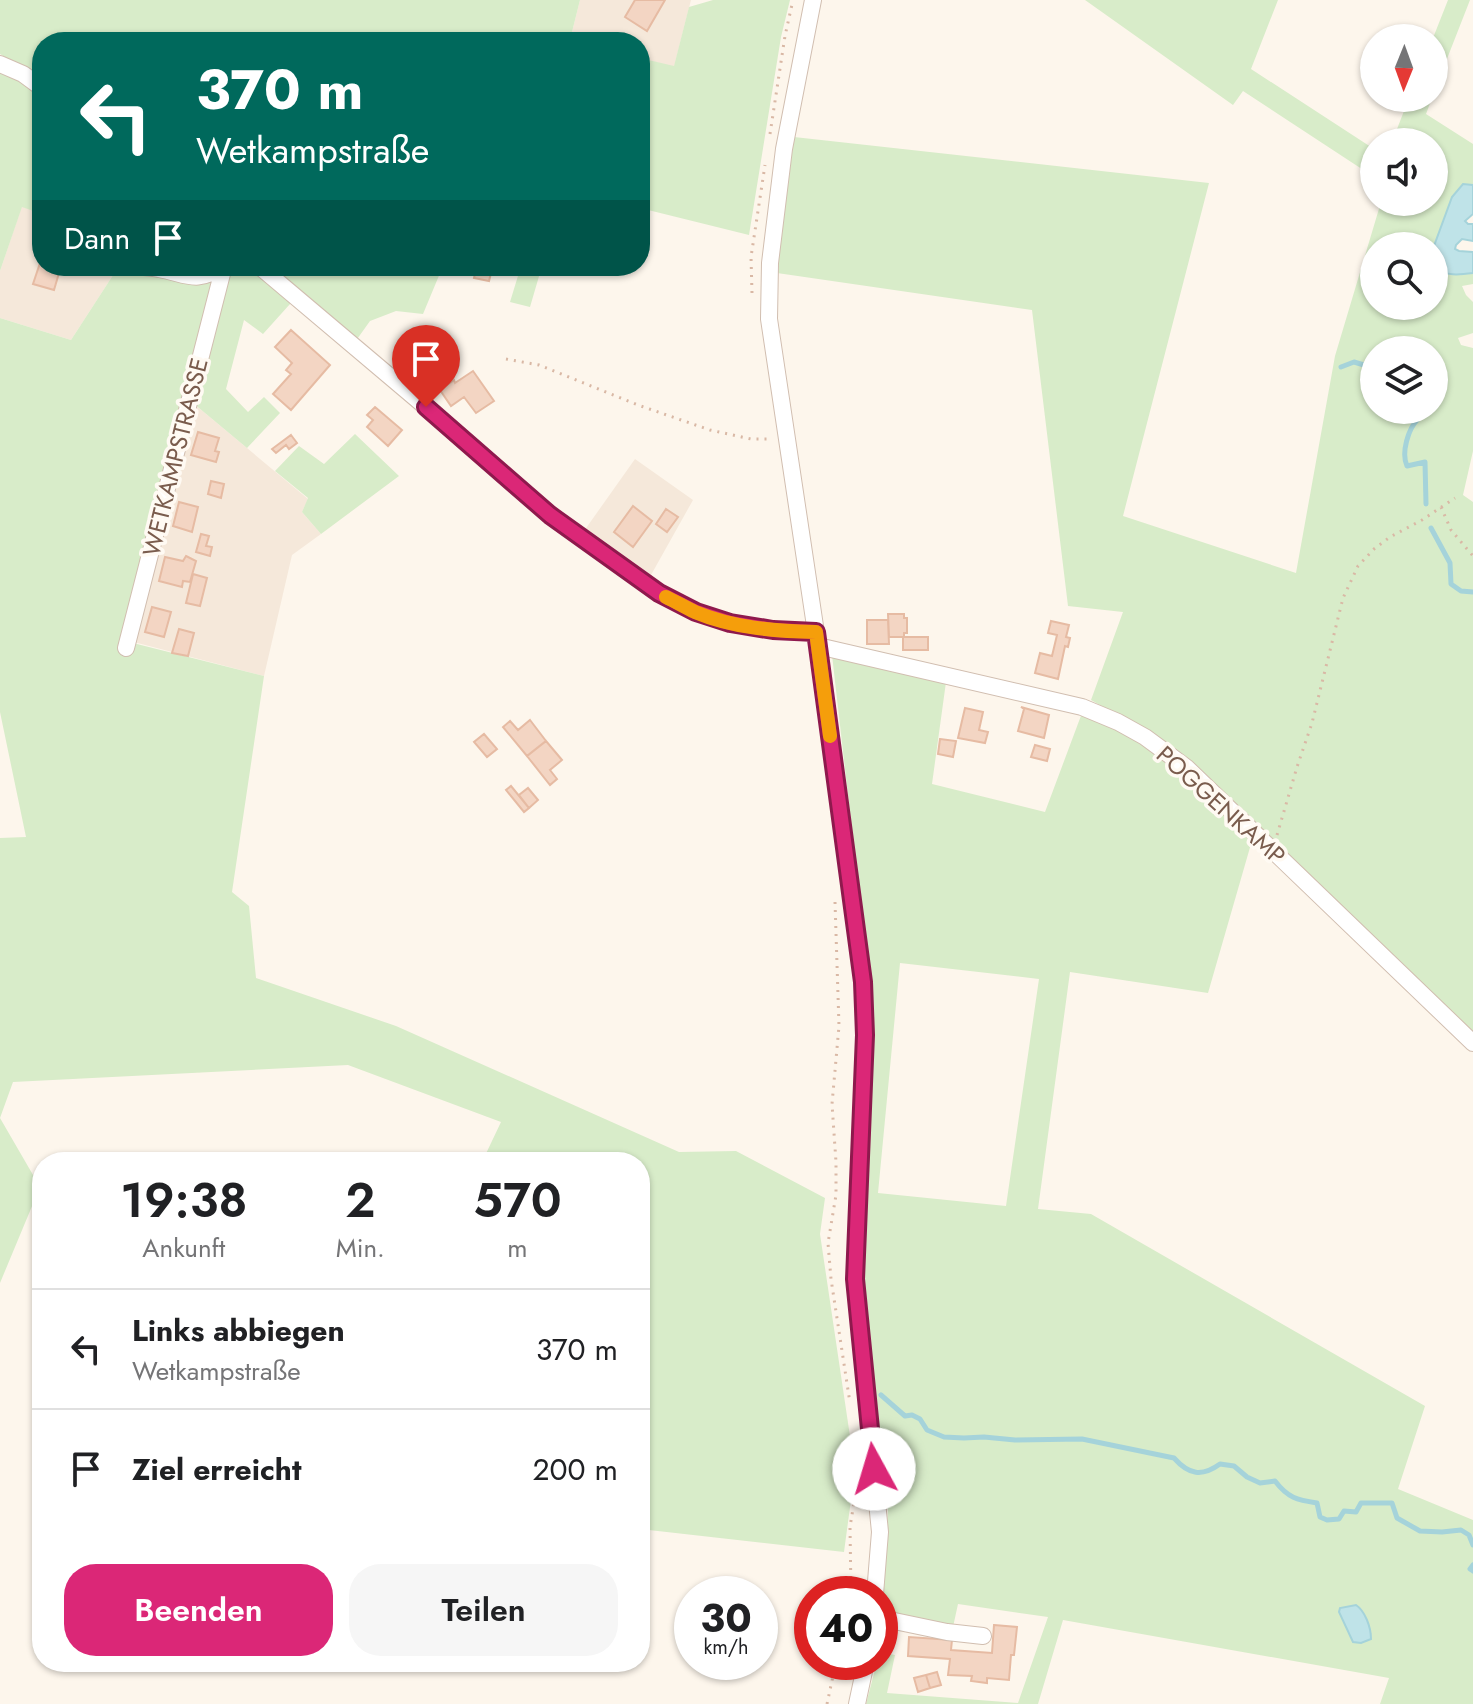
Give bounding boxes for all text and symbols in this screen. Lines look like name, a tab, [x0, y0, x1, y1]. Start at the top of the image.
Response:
north arrow	[1360, 24, 1448, 112]
map controls	[1360, 24, 1448, 424]
text: 370 m	[196, 49, 364, 130]
icon: left	[64, 64, 168, 168]
text: Wetkampstraße	[196, 124, 429, 176]
button: sound	[1360, 128, 1448, 216]
icon: arrive	[146, 216, 190, 260]
text: Dann	[64, 217, 130, 260]
button: search	[1360, 232, 1448, 320]
pin	[392, 325, 460, 407]
button: layers	[1360, 336, 1448, 424]
icon: arrive	[404, 337, 448, 381]
street label: WETKAMPSTRASSE	[133, 354, 217, 560]
street label: POGGENKAMP	[1149, 737, 1293, 873]
text: 19:38	[120, 1166, 247, 1235]
text: 2	[345, 1166, 375, 1235]
text: 570	[473, 1166, 562, 1235]
text: Ankunft	[142, 1229, 225, 1267]
text: Min.	[336, 1229, 385, 1267]
text: m	[507, 1229, 528, 1267]
text: Links abbiegen	[132, 1309, 345, 1352]
icon: left	[64, 1327, 108, 1371]
text: 370 m	[536, 1328, 618, 1371]
text: Wetkampstraße	[132, 1352, 301, 1390]
position arrow	[832, 1427, 916, 1511]
icon: arrive	[64, 1447, 108, 1491]
text: Ziel erreicht	[132, 1448, 301, 1491]
text: 200 m	[533, 1448, 618, 1491]
button: Beenden	[64, 1564, 333, 1656]
button: Teilen	[349, 1564, 618, 1656]
speed limit sign: 40	[794, 1576, 898, 1680]
text: 30	[700, 1589, 752, 1647]
text: km/h	[703, 1633, 749, 1662]

